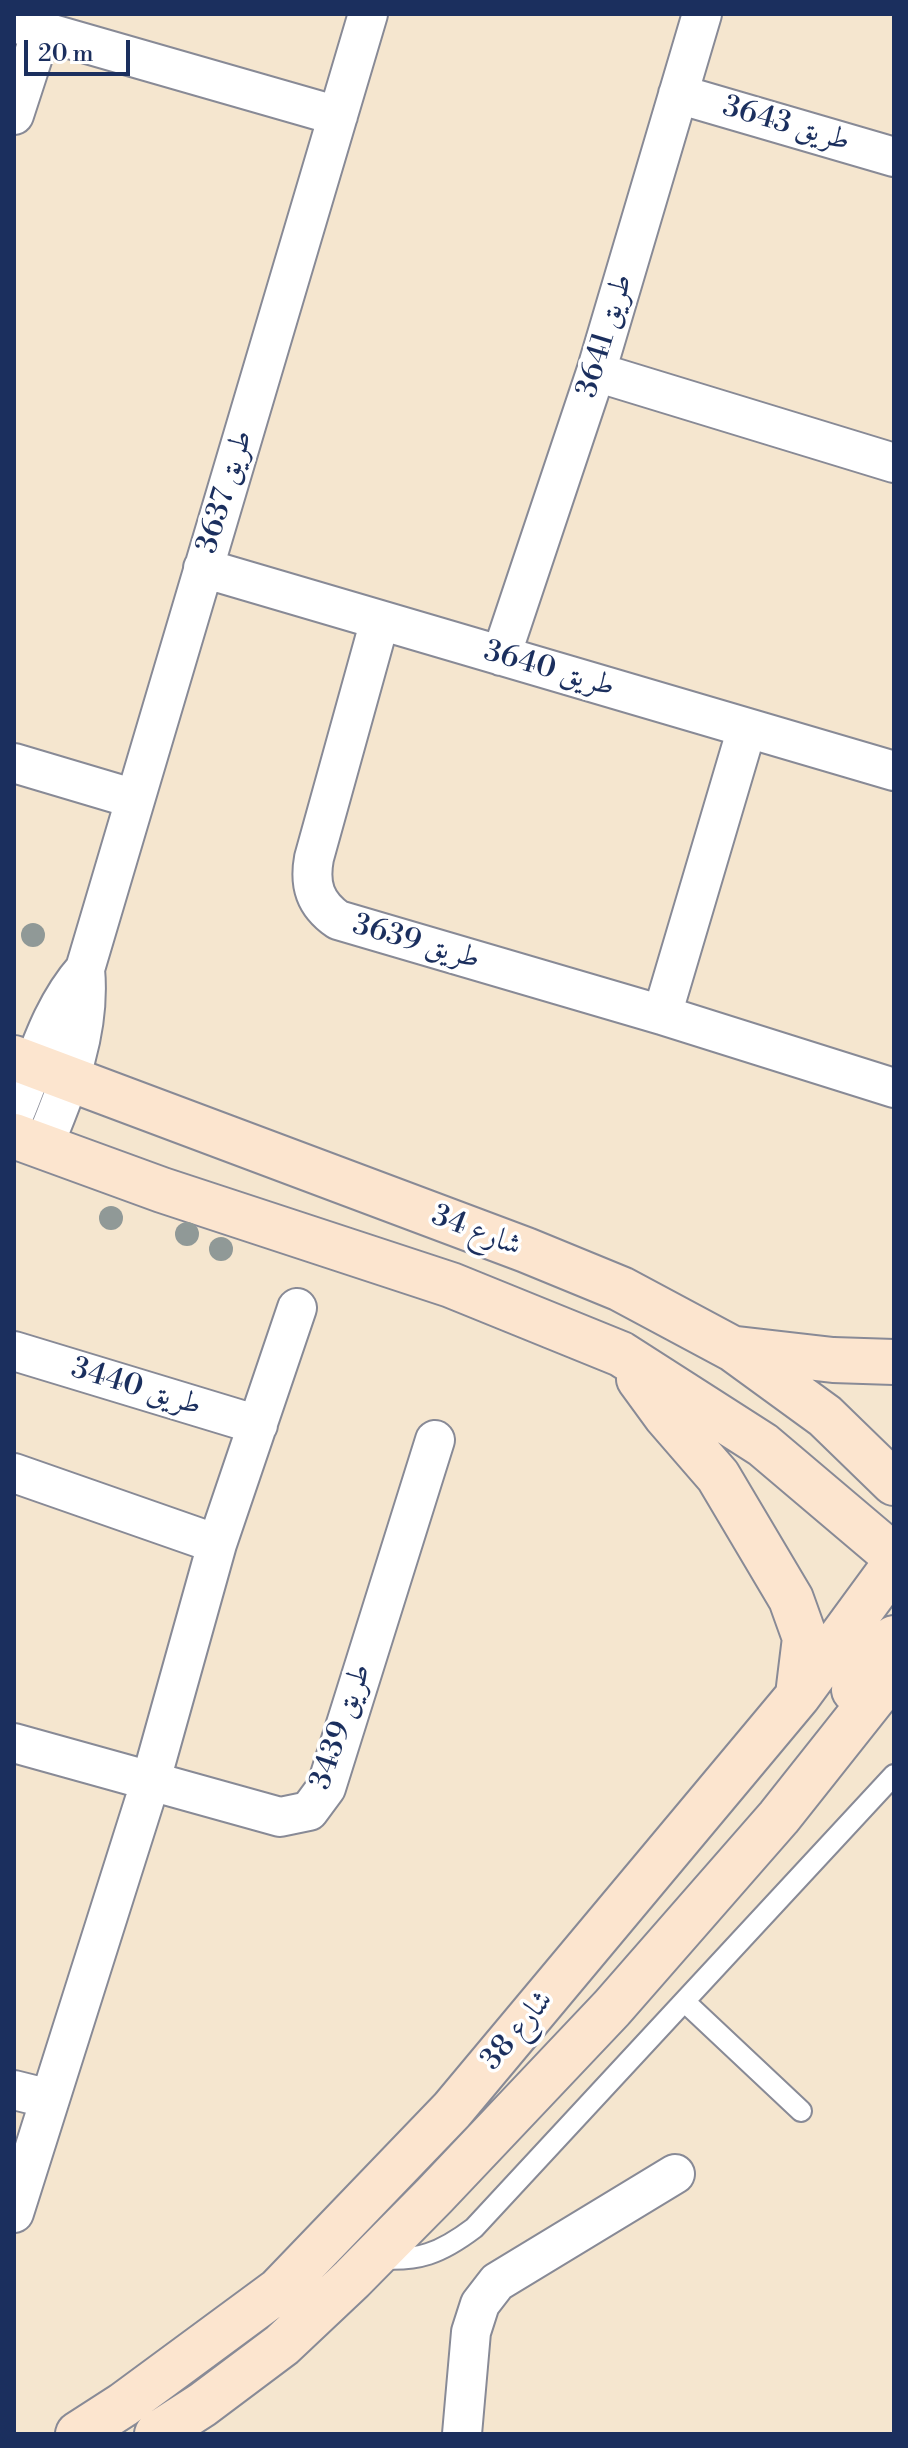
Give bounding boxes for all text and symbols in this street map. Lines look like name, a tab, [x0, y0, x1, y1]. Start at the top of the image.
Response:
scale bar	[28, 24, 134, 74]
text: 20 m	[38, 39, 94, 69]
street label: طريق 3643	[718, 90, 854, 160]
street label: طريق 3641	[570, 270, 642, 402]
street label: طريق 3637	[190, 426, 262, 558]
street label: طريق 3640	[480, 634, 618, 706]
street label: طريق 3639	[348, 908, 484, 978]
street label: شارع 34	[426, 1199, 526, 1265]
street label: طريق 3440	[67, 1351, 205, 1425]
street label: طريق 3439	[304, 1659, 380, 1795]
street label: شارع 38	[474, 1984, 562, 2078]

